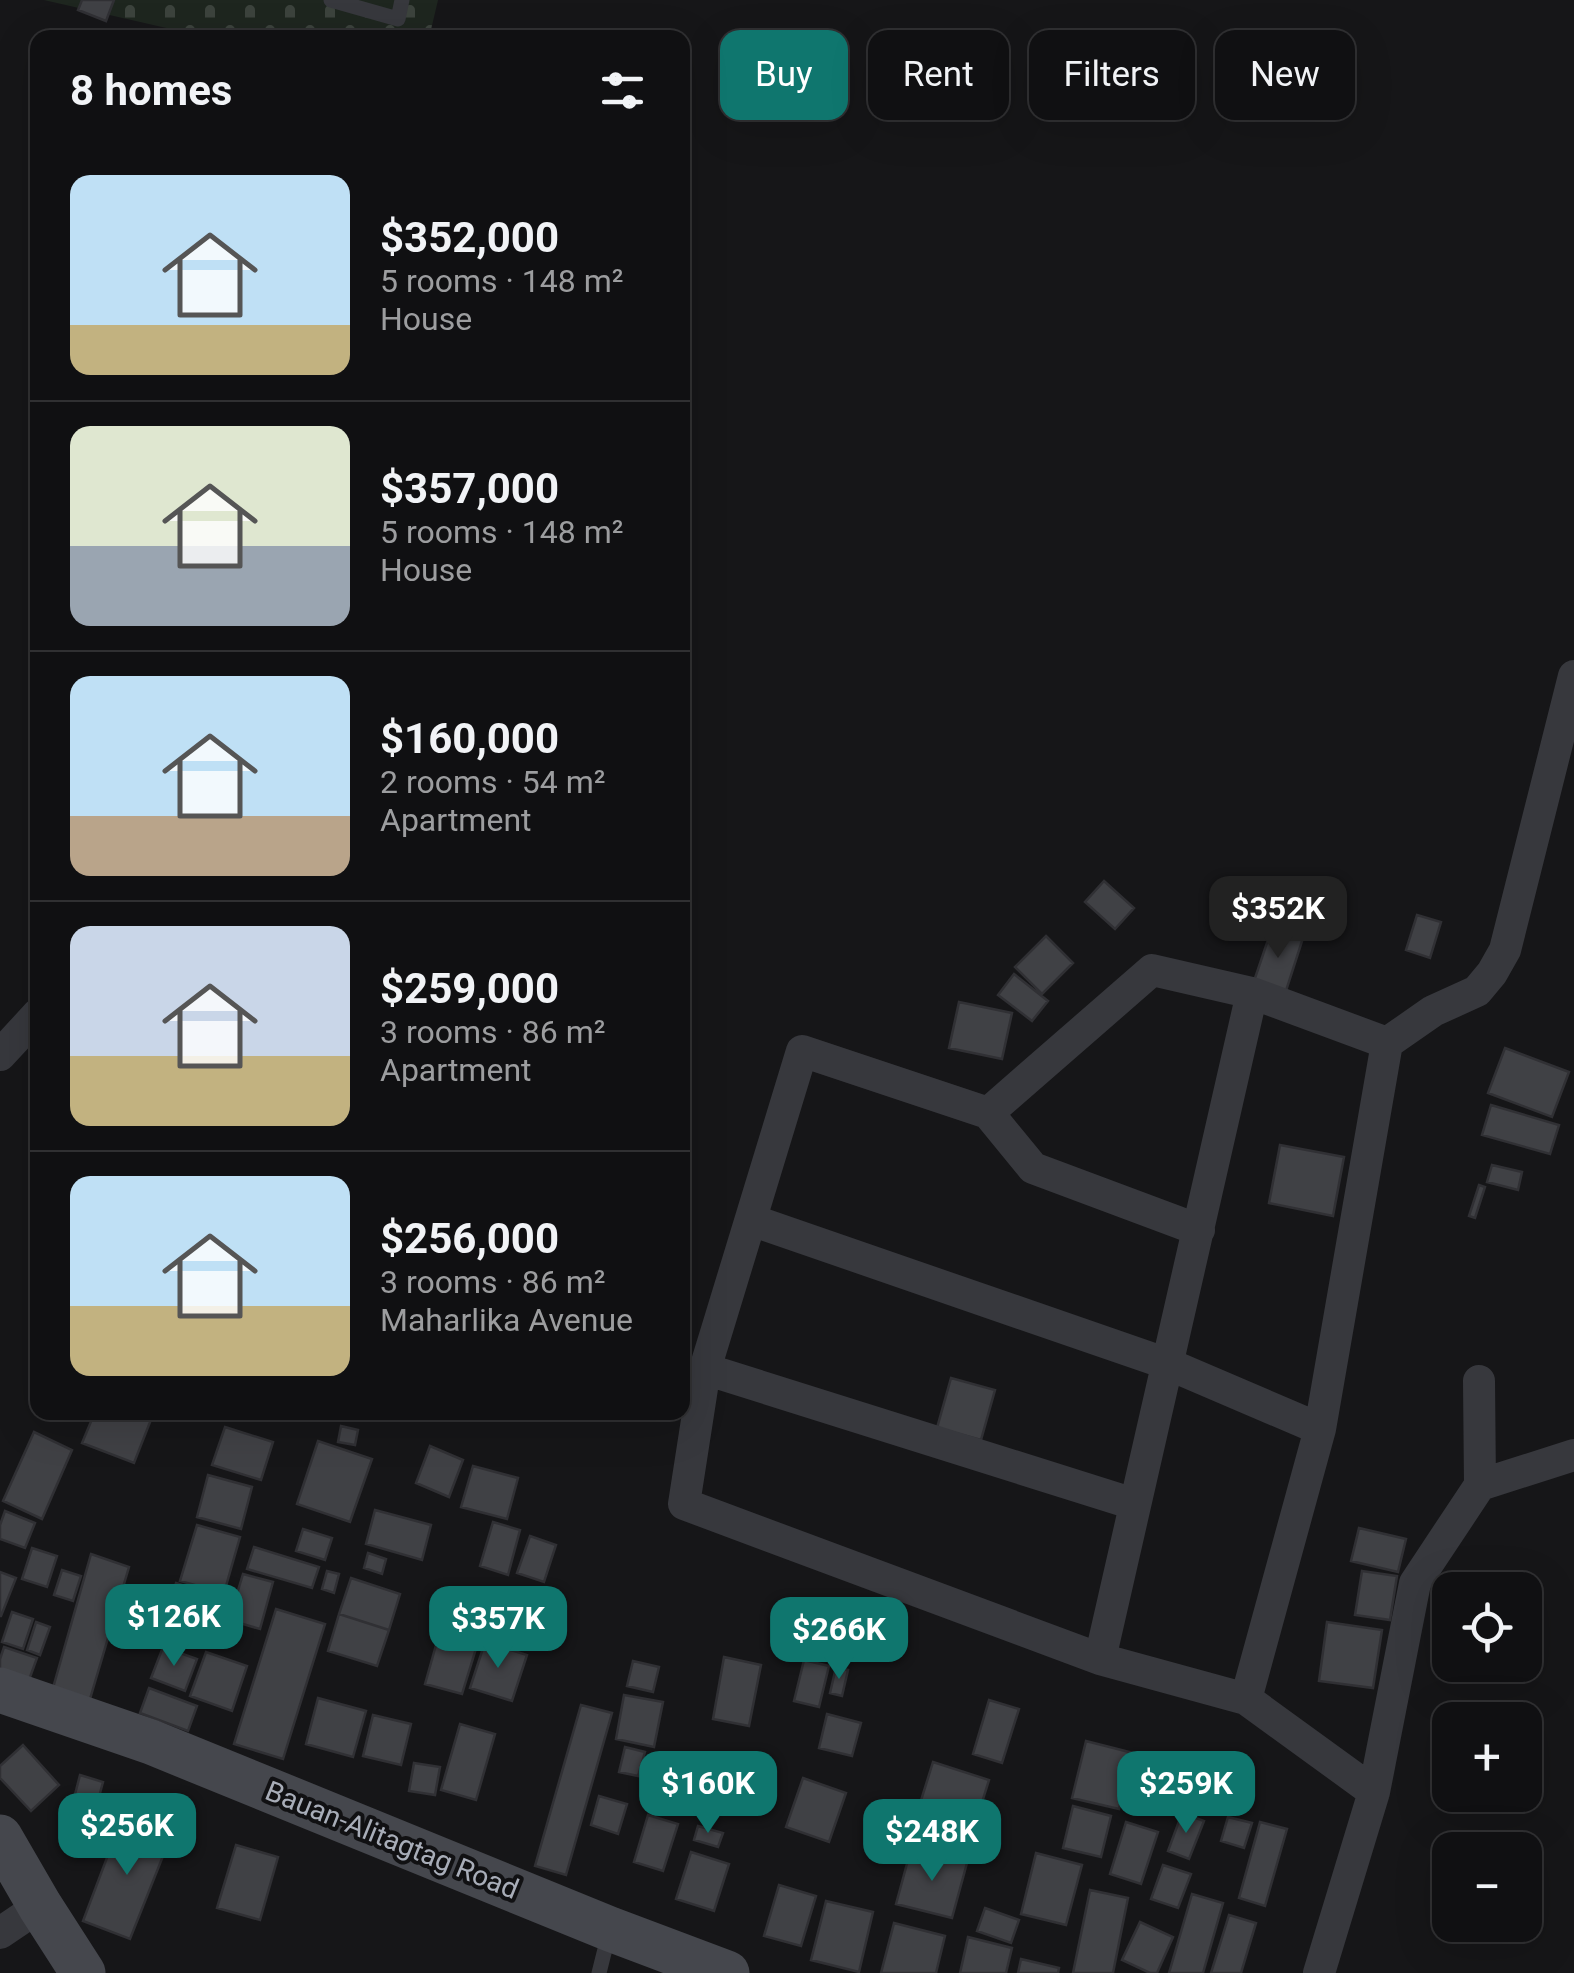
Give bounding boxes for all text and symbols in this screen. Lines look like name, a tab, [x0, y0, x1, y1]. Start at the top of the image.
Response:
chip: Buy	[720, 30, 848, 120]
chip: Rent	[868, 30, 1009, 120]
chip: Filters	[1029, 30, 1195, 120]
chip: New	[1215, 30, 1355, 120]
icon: filters	[595, 63, 650, 118]
text: 8 homes	[70, 66, 232, 115]
text: $352,000	[380, 213, 559, 262]
icon: home	[150, 215, 270, 335]
text: 5 rooms · 148 m²	[380, 262, 623, 300]
text: House	[380, 300, 472, 338]
text: $357,000	[380, 464, 559, 513]
icon: home	[150, 466, 270, 586]
text: 5 rooms · 148 m²	[380, 513, 623, 551]
text: House	[380, 551, 472, 589]
text: $160,000	[380, 714, 559, 763]
icon: home	[150, 716, 270, 836]
text: 2 rooms · 54 m²	[380, 763, 605, 801]
text: Apartment	[380, 801, 532, 839]
pin: $352K	[1208, 876, 1348, 961]
text: $352K	[1231, 889, 1325, 927]
text: $259,000	[380, 964, 559, 1013]
icon: home	[150, 966, 270, 1086]
text: 3 rooms · 86 m²	[380, 1013, 605, 1051]
text: Apartment	[380, 1051, 532, 1089]
text: $256,000	[380, 1214, 559, 1263]
icon: home	[150, 1216, 270, 1336]
text: 3 rooms · 86 m²	[380, 1263, 605, 1301]
text: Maharlika Avenue	[380, 1301, 633, 1339]
map controls	[1432, 1572, 1542, 1942]
button: locate	[1432, 1572, 1542, 1682]
pin: $126K	[104, 1584, 244, 1669]
pin: $357K	[428, 1586, 568, 1671]
text: $126K	[127, 1597, 221, 1635]
pin: $266K	[769, 1597, 909, 1682]
text: $357K	[451, 1599, 545, 1637]
text: $266K	[792, 1610, 886, 1648]
button: +	[1432, 1702, 1542, 1812]
pin: $160K	[638, 1751, 778, 1836]
pin: $259K	[1116, 1751, 1256, 1836]
text: $160K	[661, 1764, 755, 1802]
text: $259K	[1139, 1764, 1233, 1802]
street label: Bauan-Alitagtag Road	[261, 1774, 523, 1906]
pin: $256K	[57, 1793, 197, 1878]
pin: $248K	[862, 1799, 1002, 1884]
text: $256K	[80, 1806, 174, 1844]
text: $248K	[885, 1812, 979, 1850]
button: −	[1432, 1832, 1542, 1942]

